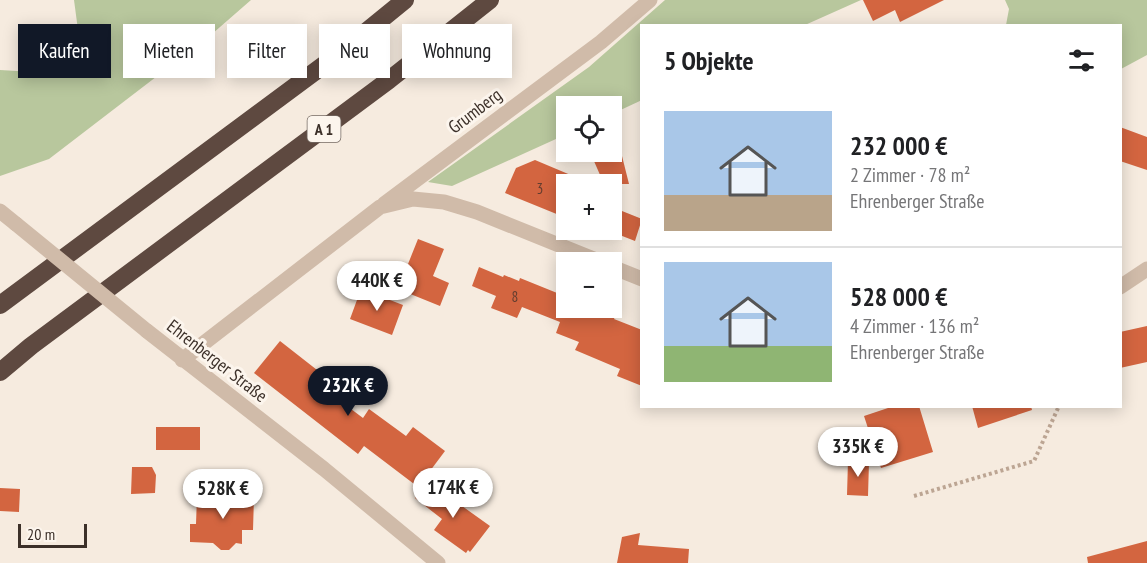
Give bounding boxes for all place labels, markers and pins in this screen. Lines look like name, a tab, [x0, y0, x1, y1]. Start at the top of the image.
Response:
pin: 440K €	[328, 261, 426, 312]
pin: 232K €	[299, 366, 397, 417]
pin: 335K €	[809, 427, 907, 478]
pin: 174K €	[404, 468, 502, 519]
pin: 528K €	[174, 469, 272, 520]

